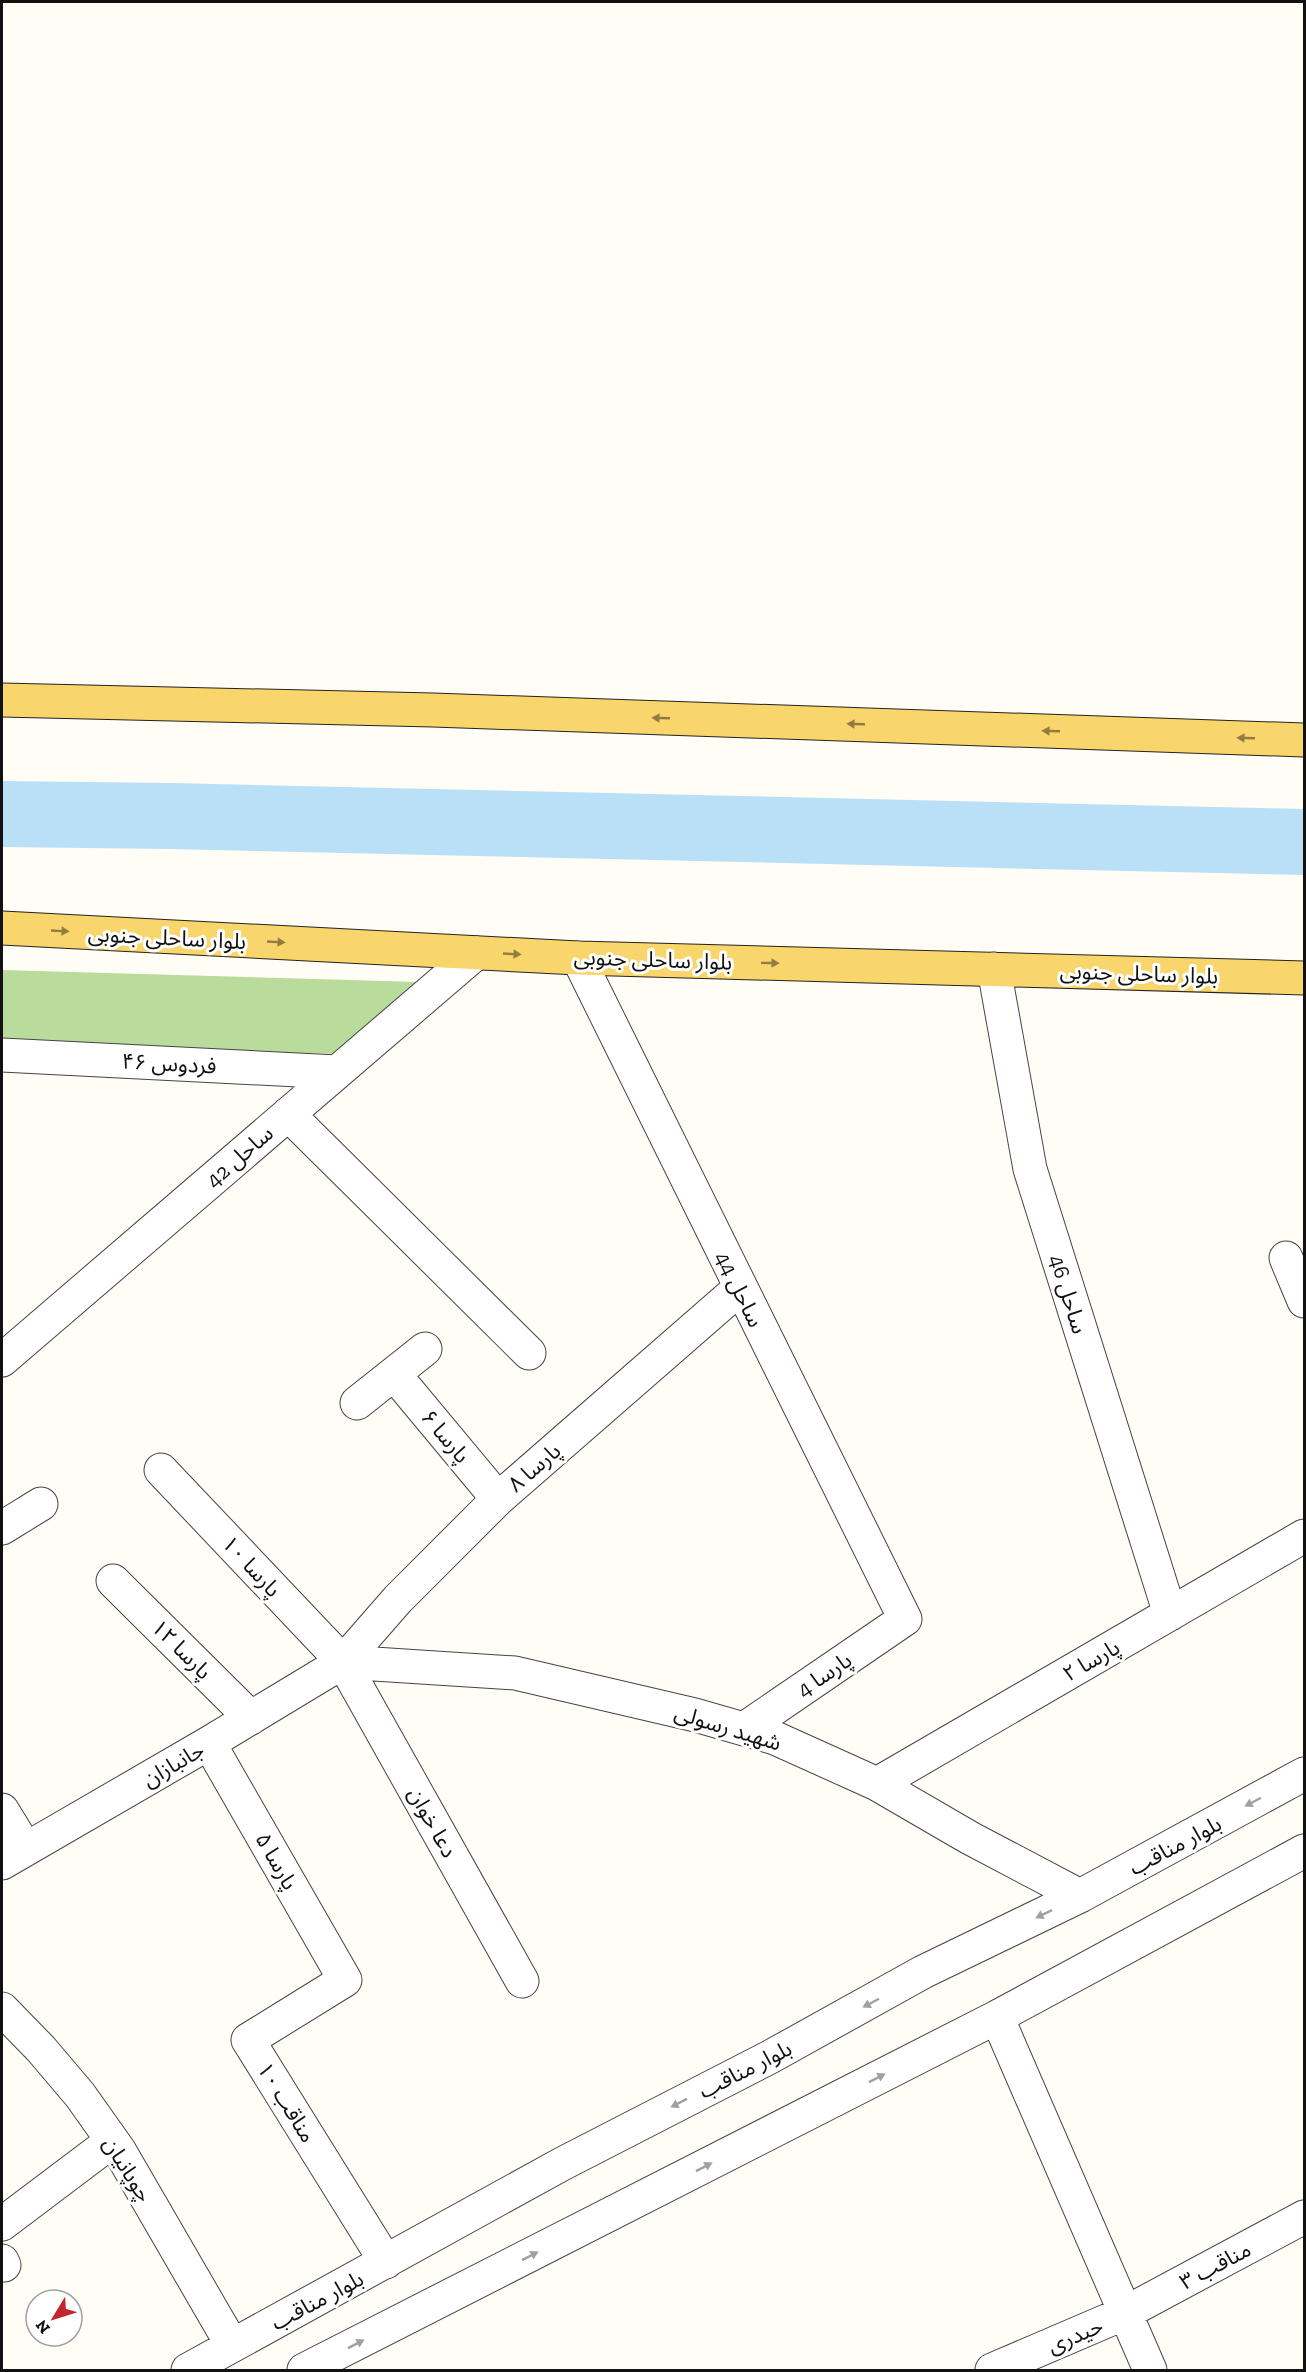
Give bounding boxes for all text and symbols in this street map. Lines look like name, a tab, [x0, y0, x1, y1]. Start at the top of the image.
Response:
one-way arrow	[652, 713, 671, 723]
one-way arrow	[847, 720, 866, 729]
one-way arrow	[1042, 726, 1061, 736]
one-way arrow	[1237, 733, 1256, 742]
street label: بلوار ساحلی جنوبی	[87, 920, 247, 955]
one-way arrow	[50, 927, 69, 936]
one-way arrow	[266, 938, 285, 947]
street label: بلوار ساحلی جنوبی	[573, 943, 733, 976]
one-way arrow	[503, 950, 522, 959]
street label: بلوار ساحلی جنوبی	[1059, 957, 1219, 990]
one-way arrow	[761, 958, 780, 967]
street label: فردوس ۴۶	[121, 1048, 217, 1079]
street label: ساحل 42	[200, 1120, 279, 1193]
street label: ساحل 44	[710, 1247, 770, 1332]
street label: ساحل 46	[1044, 1251, 1093, 1337]
street label: پارسا ۶	[415, 1404, 476, 1469]
street label: پارسا ۸	[502, 1437, 567, 1499]
street label: پارسا ۱۰	[216, 1530, 287, 1603]
street label: پارسا ۱۲	[145, 1614, 217, 1686]
street label: پارسا ۲	[1058, 1633, 1125, 1689]
street label: پارسا 4	[791, 1646, 858, 1704]
street label: شهید رسولی	[671, 1698, 785, 1757]
street label: جانبازان	[137, 1736, 209, 1793]
street label: دعا خوان	[402, 1782, 463, 1862]
one-way arrow	[1244, 1797, 1261, 1807]
street label: بلوار مناقب	[1124, 1810, 1226, 1881]
street label: پارسا ۵	[248, 1828, 304, 1895]
one-way arrow	[1035, 1909, 1052, 1918]
one-way arrow	[862, 1998, 879, 2008]
street label: بلوار مناقب	[694, 2035, 796, 2104]
street label: مناقب ۱۰	[251, 2057, 322, 2147]
one-way arrow	[869, 2073, 886, 2083]
one-way arrow	[671, 2098, 688, 2108]
street label: چوپانیان	[96, 2132, 158, 2208]
one-way arrow	[695, 2162, 712, 2172]
street label: مناقب ۳	[1175, 2235, 1256, 2295]
one-way arrow	[522, 2251, 539, 2261]
street label: بلوار مناقب	[266, 2265, 368, 2336]
north arrow	[24, 2288, 84, 2348]
street label: حیدری	[1043, 2312, 1107, 2359]
text: N	[31, 2316, 54, 2338]
one-way arrow	[348, 2339, 365, 2349]

